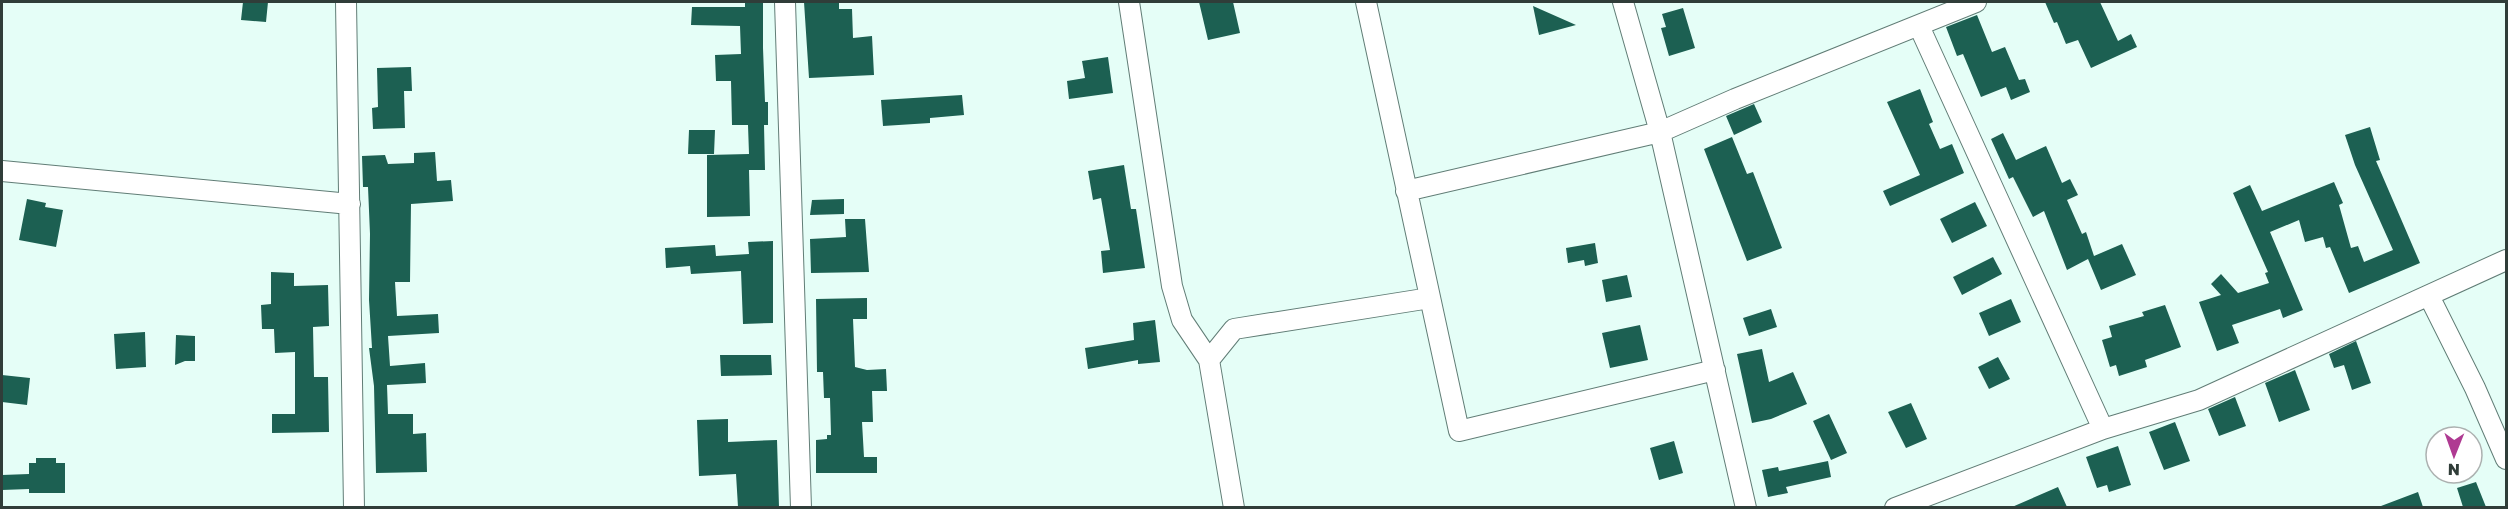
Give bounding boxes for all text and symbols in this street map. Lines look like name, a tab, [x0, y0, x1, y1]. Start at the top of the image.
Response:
north arrow	[2424, 425, 2484, 485]
text: N	[2447, 460, 2460, 480]

